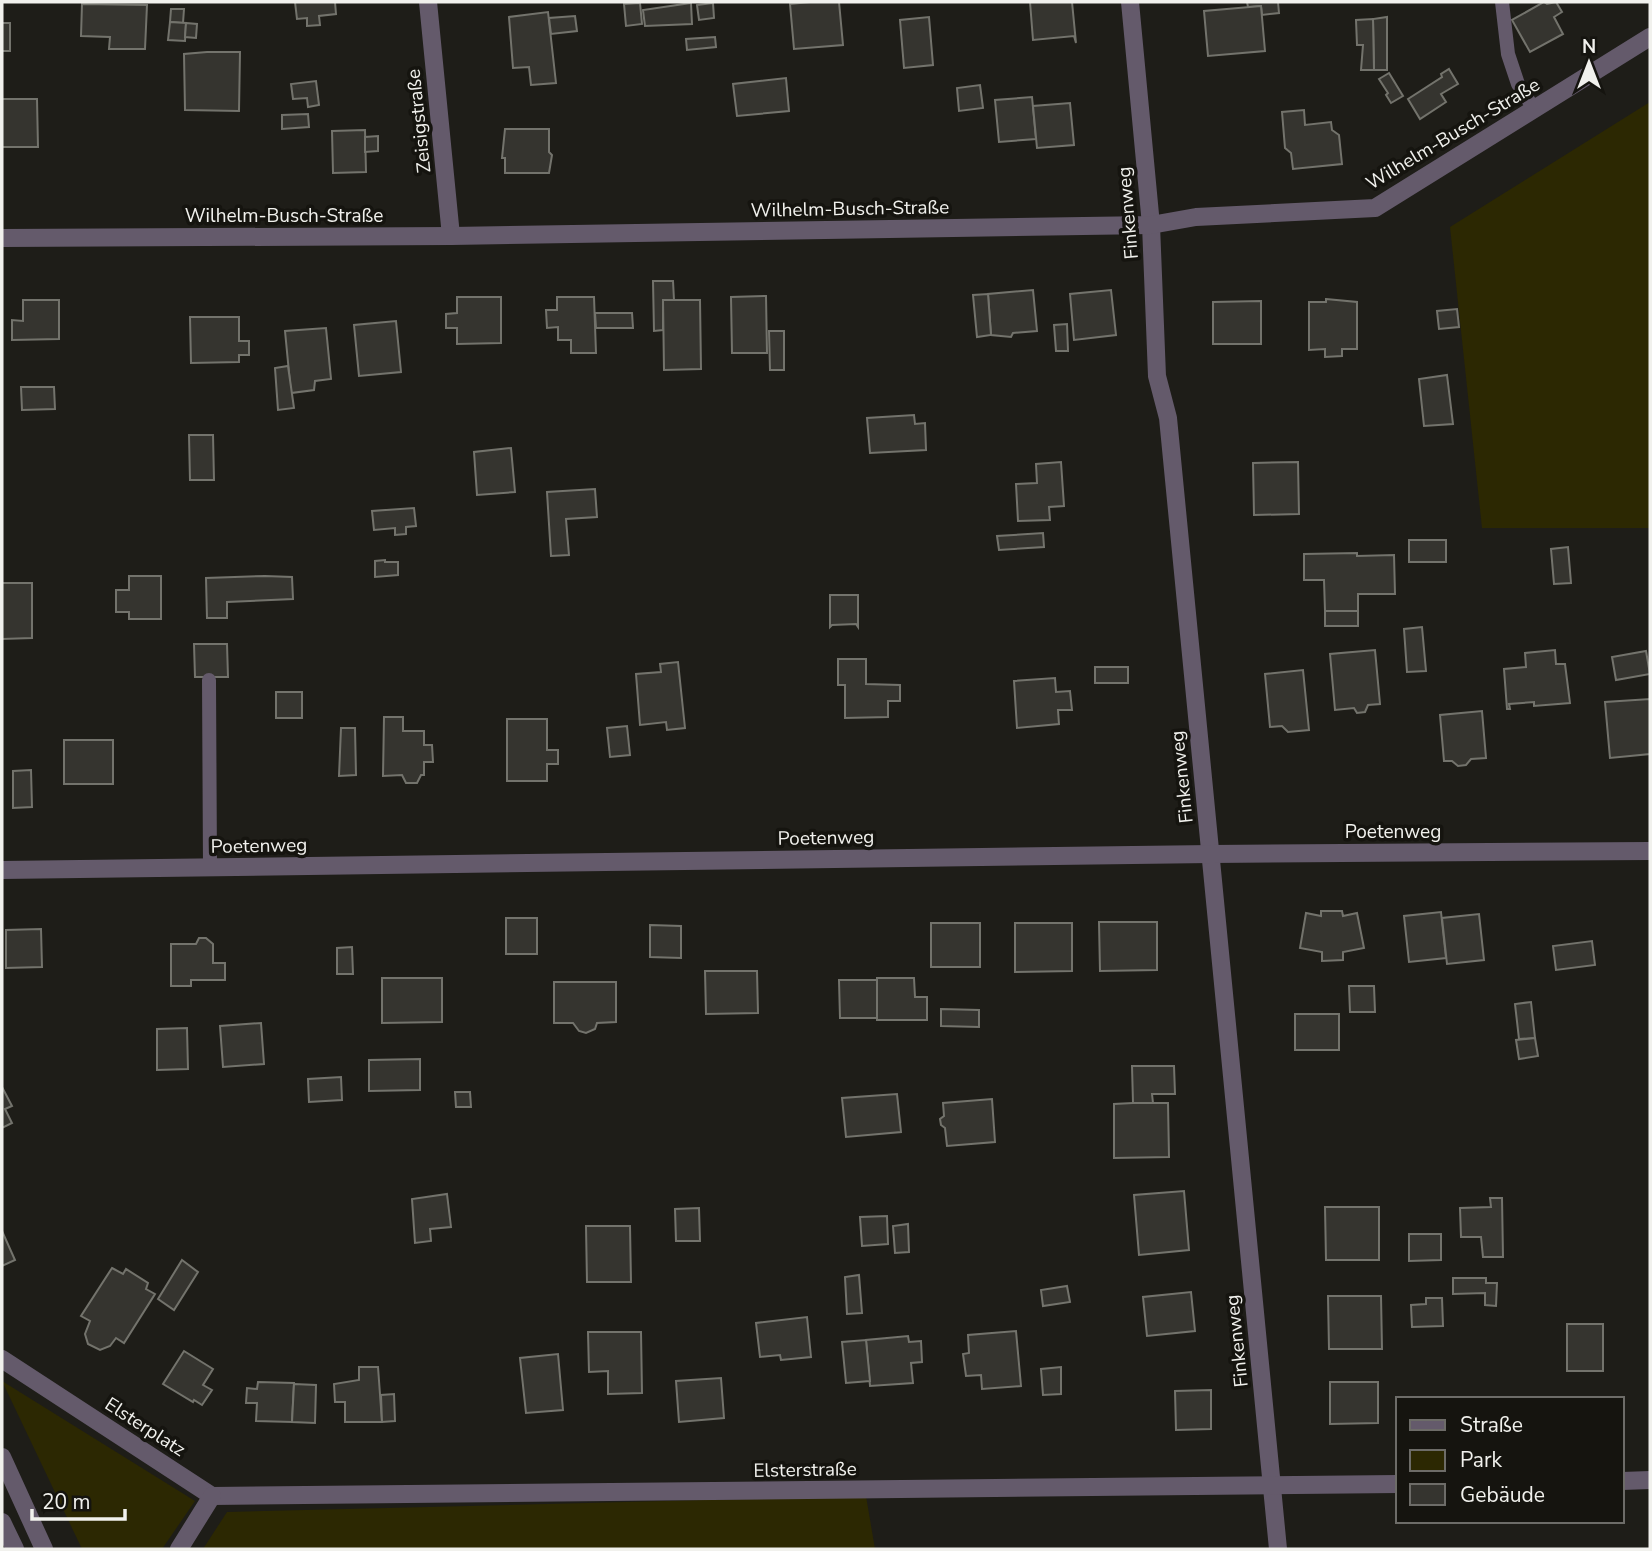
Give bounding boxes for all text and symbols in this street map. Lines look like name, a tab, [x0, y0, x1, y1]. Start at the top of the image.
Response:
north arrow	[1554, 28, 1624, 98]
text: N	[1582, 34, 1596, 60]
street label: Zeisigstraße	[401, 68, 437, 174]
street label: Wilhelm-Busch-Straße	[1361, 72, 1545, 196]
street label: Finkenweg	[1111, 166, 1145, 260]
street label: Wilhelm-Busch-Straße	[750, 194, 950, 224]
street label: Wilhelm-Busch-Straße	[185, 203, 383, 229]
street label: Finkenweg	[1164, 730, 1200, 824]
street label: Poetenweg	[1345, 819, 1441, 845]
street label: Poetenweg	[777, 824, 875, 852]
street label: Poetenweg	[210, 832, 308, 860]
street label: Finkenweg	[1219, 1294, 1255, 1388]
street label: Elsterplatz	[100, 1391, 191, 1463]
legend	[1396, 1397, 1624, 1523]
text: Straße	[1460, 1411, 1523, 1439]
text: Park	[1460, 1446, 1502, 1474]
street label: Elsterstraße	[753, 1456, 857, 1484]
scale bar	[32, 1478, 124, 1522]
text: Gebäude	[1460, 1481, 1545, 1509]
text: 20 m	[42, 1488, 91, 1516]

